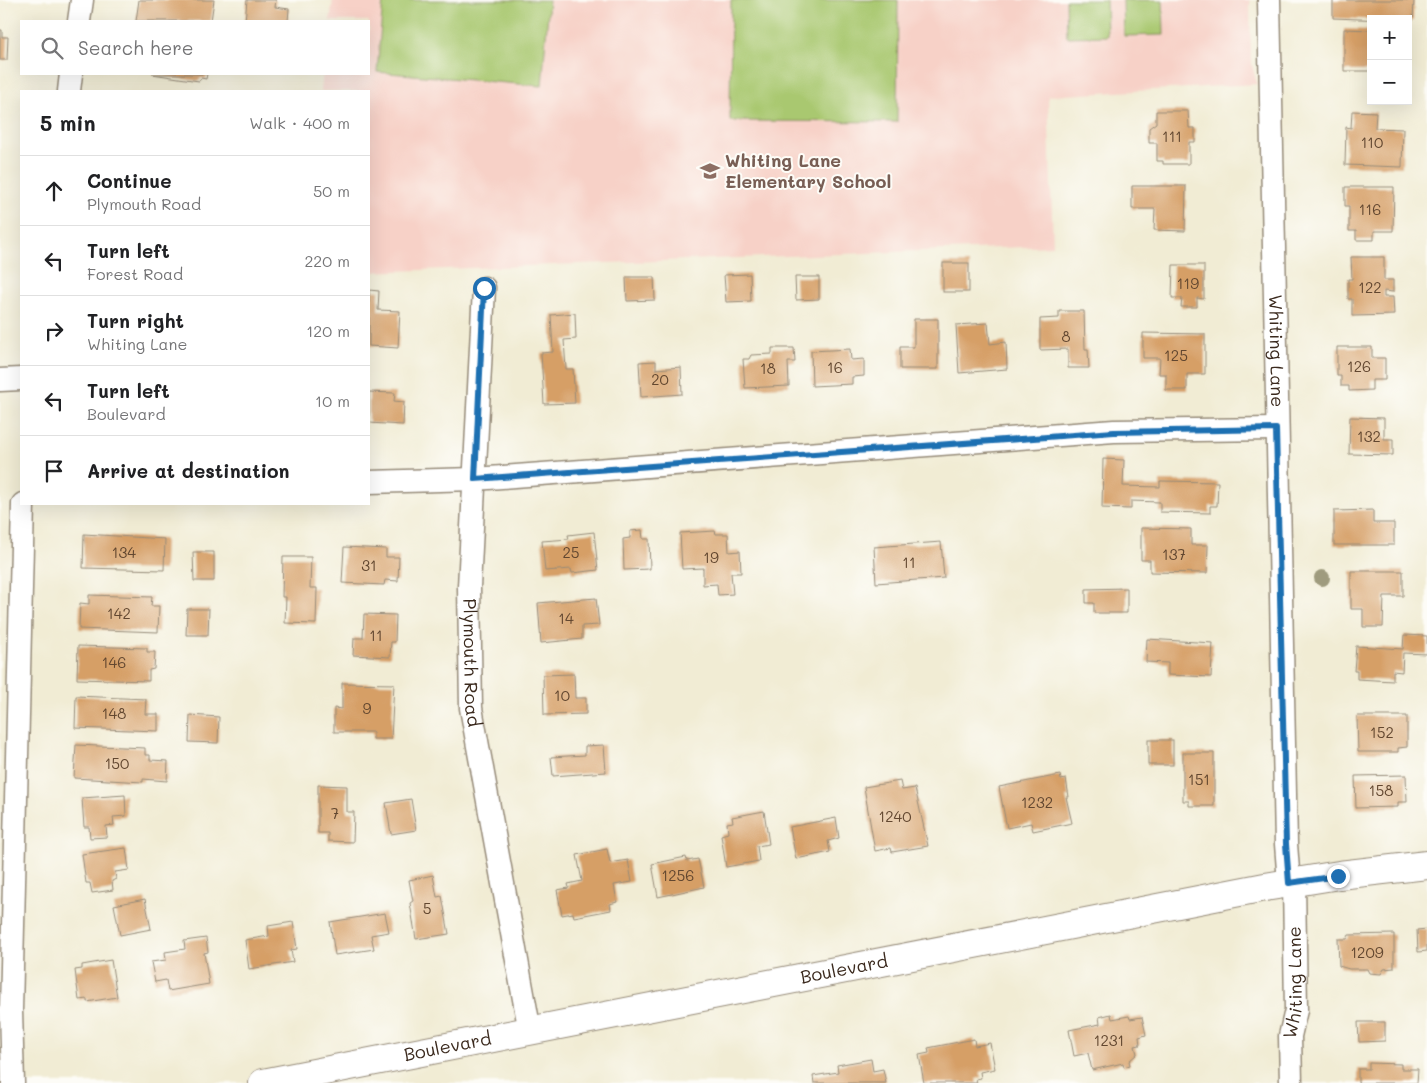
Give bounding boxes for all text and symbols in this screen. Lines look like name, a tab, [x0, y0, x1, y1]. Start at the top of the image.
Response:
map controls	[1367, 15, 1412, 105]
button: +	[1367, 15, 1412, 60]
search box	[20, 20, 370, 75]
icon: search	[38, 34, 66, 62]
text: Search here	[78, 35, 194, 60]
button: −	[1367, 60, 1412, 105]
text: 5 min	[40, 109, 96, 136]
text: Walk · 400 m	[249, 112, 350, 133]
house number: 111	[1162, 126, 1182, 146]
house number: 110	[1361, 132, 1383, 152]
place label: Whiting Lane Elementary School	[725, 148, 891, 193]
school or university icon: Whiting Lane Elementary School	[699, 160, 721, 182]
text: Continue	[87, 168, 172, 193]
icon: ahead	[40, 177, 68, 205]
text: 50 m	[313, 180, 350, 201]
text: Plymouth Road	[87, 193, 201, 214]
house number: 116	[1359, 199, 1381, 219]
text: Turn left	[87, 238, 170, 263]
icon: left	[40, 247, 68, 275]
text: 220 m	[304, 250, 350, 271]
text: Forest Road	[87, 263, 183, 284]
house number: 119	[1177, 273, 1199, 293]
route start	[473, 277, 496, 300]
house number: 122	[1358, 277, 1382, 297]
street label: Whiting Lane	[1264, 294, 1290, 408]
text: Turn right	[87, 308, 184, 333]
icon: right	[40, 317, 68, 345]
text: 120 m	[306, 320, 350, 341]
house number: 8	[1061, 326, 1071, 346]
text: Whiting Lane	[87, 333, 187, 354]
house number: 125	[1164, 345, 1188, 365]
house number: 126	[1347, 356, 1371, 376]
house number: 16	[827, 357, 843, 377]
house number: 18	[760, 358, 776, 378]
house number: 20	[651, 369, 669, 389]
text: Turn left	[87, 378, 170, 403]
icon: left	[40, 387, 68, 415]
text: 10 m	[315, 390, 350, 411]
text: Boulevard	[87, 403, 166, 424]
house number: 132	[1357, 426, 1381, 446]
icon: arrive	[40, 457, 68, 485]
text: Arrive at destination	[87, 458, 290, 483]
house number: 134	[112, 542, 136, 562]
house number: 25	[562, 542, 580, 562]
house number: 137	[1162, 544, 1186, 564]
house number: 19	[703, 547, 719, 567]
house number: 11	[902, 552, 916, 572]
house number: 31	[361, 555, 377, 575]
street label: Plymouth Road	[458, 598, 487, 729]
house number: 142	[107, 603, 131, 623]
house number: 14	[558, 608, 574, 628]
house number: 11	[369, 625, 383, 645]
house number: 146	[102, 652, 126, 672]
house number: 10	[554, 685, 570, 705]
house number: 9	[363, 698, 372, 718]
house number: 148	[102, 703, 126, 723]
house number: 152	[1370, 722, 1394, 742]
house number: 150	[105, 753, 129, 773]
house number: 151	[1188, 769, 1210, 789]
house number: 158	[1369, 780, 1393, 800]
house number: 1232	[1021, 792, 1053, 812]
house number: 7	[331, 803, 339, 823]
house number: 1240	[878, 806, 912, 826]
house number: 1256	[662, 865, 694, 885]
route end	[1327, 865, 1350, 888]
house number: 5	[423, 898, 431, 918]
street label: Whiting Lane	[1277, 926, 1307, 1041]
house number: 1209	[1350, 942, 1384, 962]
street label: Boulevard	[798, 948, 890, 989]
street label: Boulevard	[402, 1026, 493, 1066]
house number: 1231	[1094, 1030, 1124, 1050]

